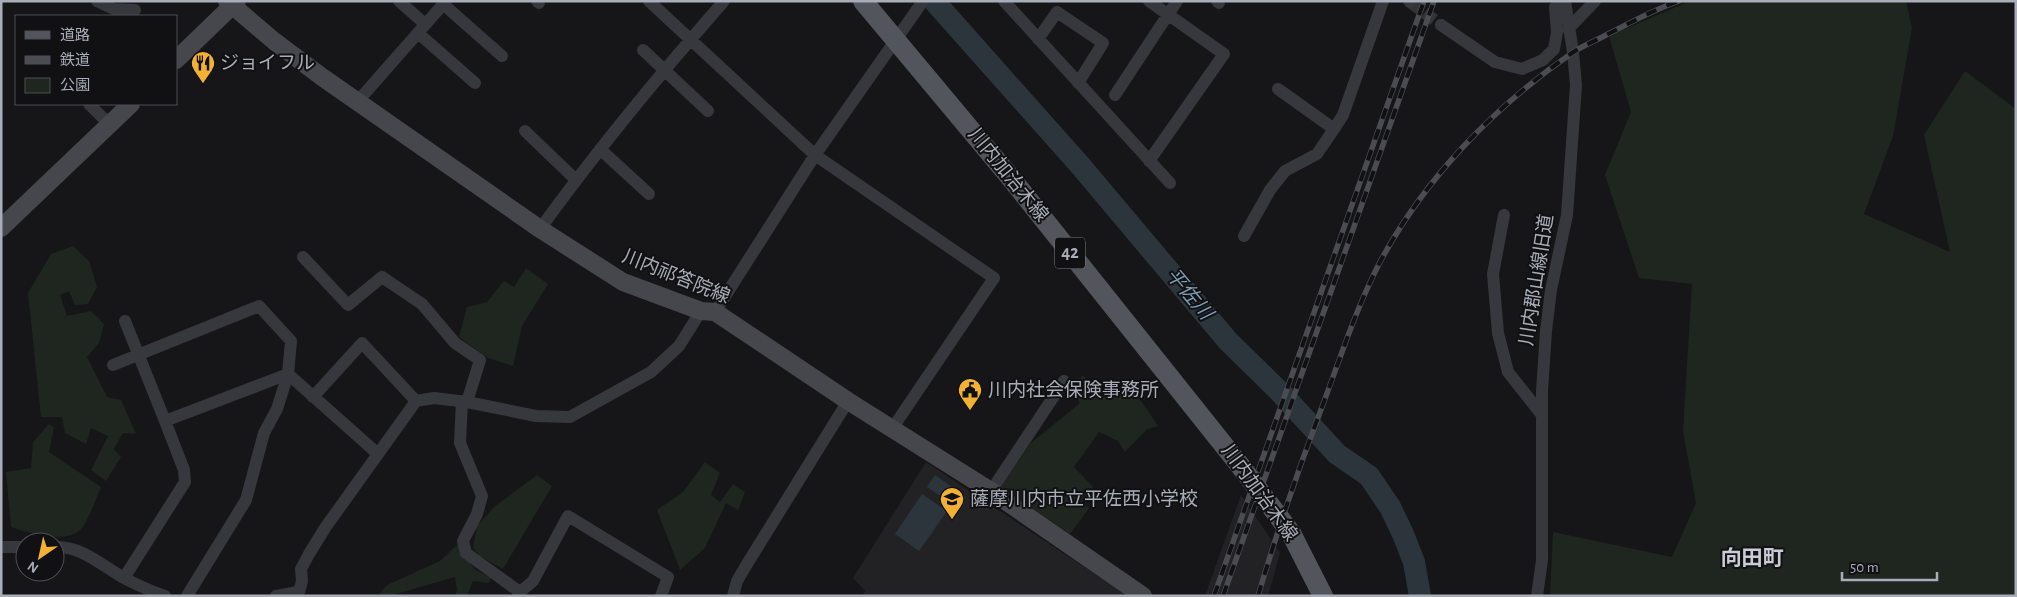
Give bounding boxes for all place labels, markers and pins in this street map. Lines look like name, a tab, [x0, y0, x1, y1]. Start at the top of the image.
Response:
restaurant icon: ジョイフル	[190, 50, 216, 84]
place label: ジョイフル	[220, 53, 315, 73]
public building icon: 川内社会保険事務所	[957, 377, 983, 411]
place label: 川内社会保険事務所	[988, 379, 1159, 400]
school or university icon: 薩摩川内市立平佐西小学校	[939, 486, 965, 520]
place label: 薩摩川内市立平佐西小学校	[970, 488, 1198, 509]

